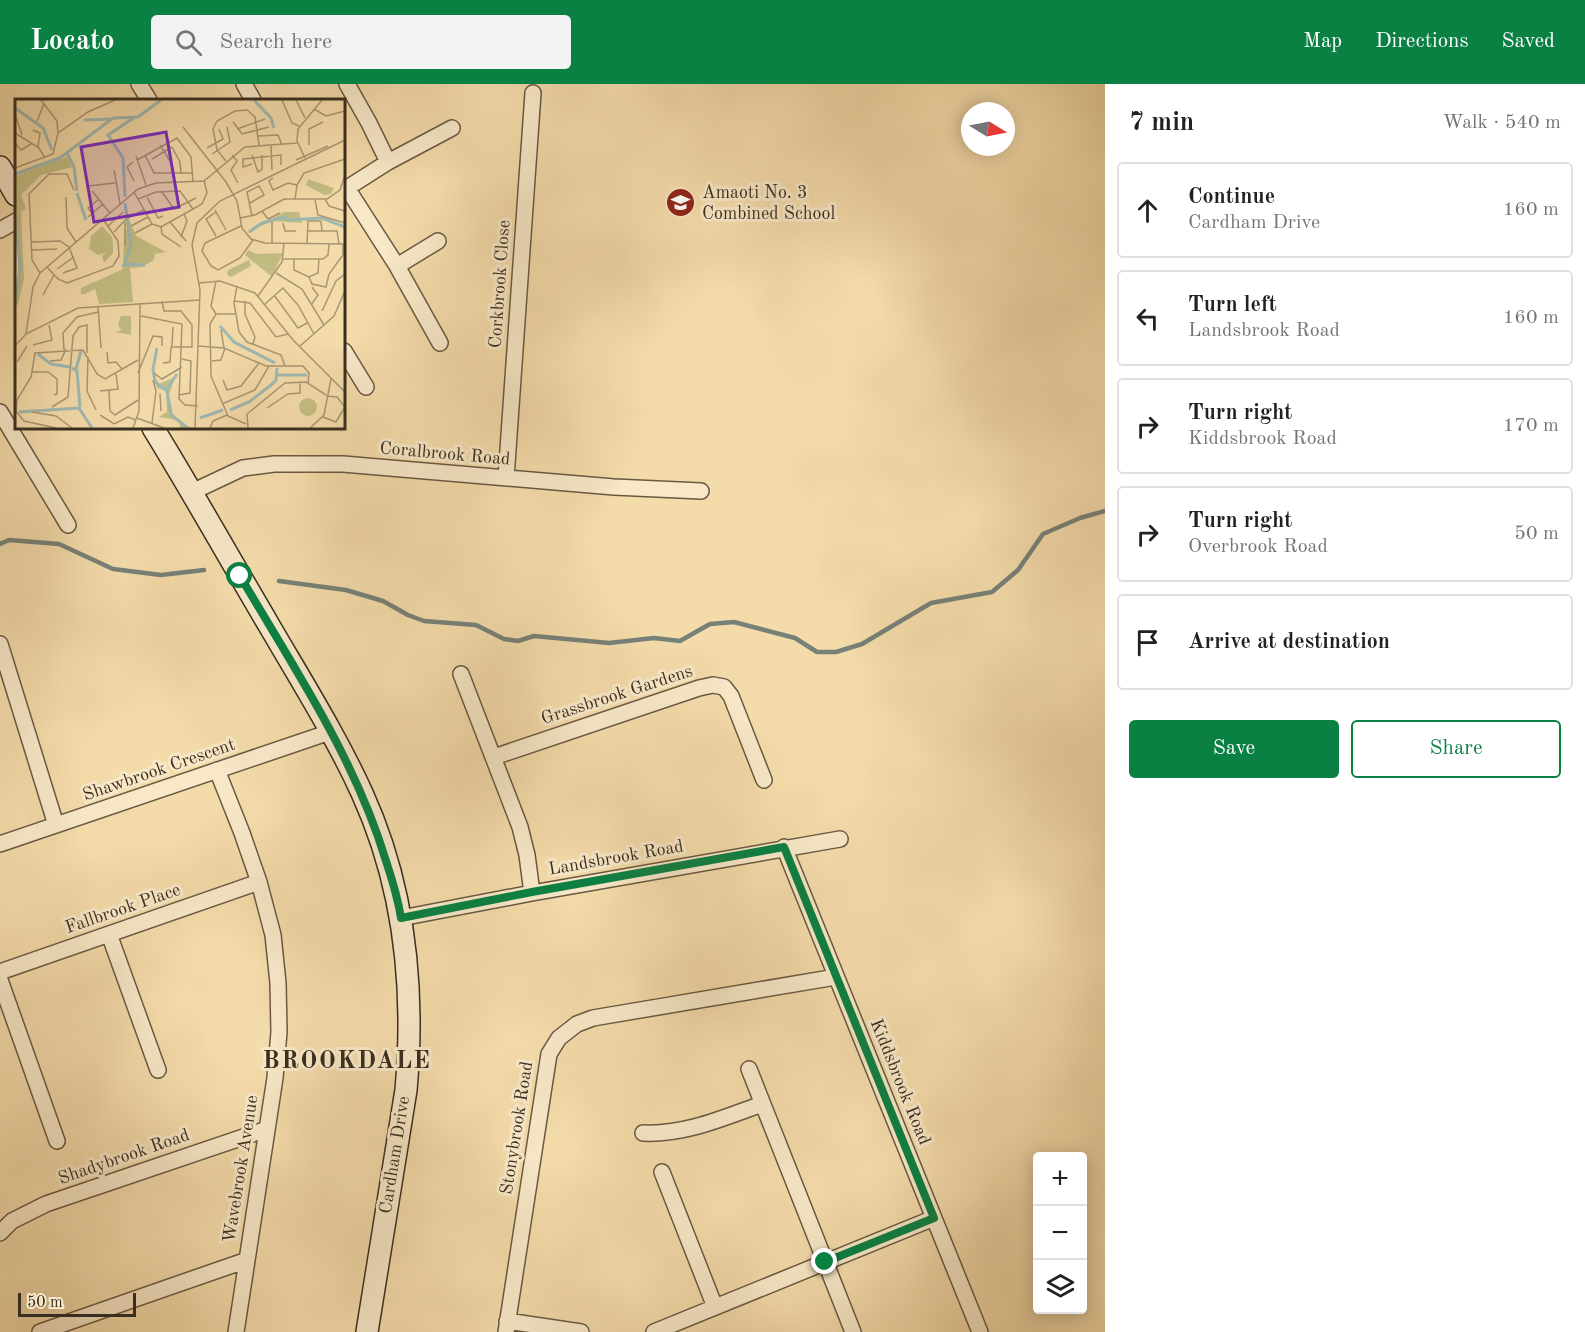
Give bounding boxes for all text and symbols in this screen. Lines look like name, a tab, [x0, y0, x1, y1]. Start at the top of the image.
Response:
search box	[151, 15, 571, 69]
icon: search	[172, 26, 205, 59]
text: Locato	[30, 28, 115, 56]
text: Search here	[220, 31, 332, 53]
text: Map	[1303, 31, 1342, 52]
text: Directions	[1375, 31, 1469, 52]
text: Saved	[1502, 31, 1555, 52]
inset map	[15, 99, 345, 429]
north arrow	[961, 102, 1015, 156]
text: 7 min	[1129, 110, 1194, 136]
text: Walk · 540 m	[1442, 113, 1561, 133]
place label: Amaoti No. 3 Combined School	[702, 184, 835, 223]
text: Continue	[1188, 186, 1275, 208]
school or university icon: Amaoti No. 3 Combined School	[665, 187, 697, 219]
icon: ahead	[1131, 194, 1164, 227]
text: 160 m	[1503, 200, 1559, 220]
text: Cardham Drive	[1188, 213, 1320, 233]
street label: Corkbrook Close	[487, 219, 513, 349]
text: Turn left	[1188, 294, 1277, 316]
icon: left	[1131, 302, 1164, 335]
text: 160 m	[1503, 308, 1559, 328]
text: Landsbrook Road	[1188, 321, 1340, 341]
text: Turn right	[1188, 402, 1292, 424]
icon: right	[1131, 410, 1164, 443]
text: 170 m	[1503, 416, 1559, 436]
text: Kiddsbrook Road	[1188, 429, 1337, 449]
street label: Coralbrook Road	[379, 439, 511, 469]
text: Turn right	[1188, 510, 1292, 532]
icon: right	[1131, 518, 1164, 551]
text: 50 m	[1514, 524, 1559, 544]
text: Overbrook Road	[1188, 537, 1328, 557]
route start	[226, 562, 252, 588]
icon: arrive	[1131, 626, 1164, 659]
text: Arrive at destination	[1188, 631, 1390, 653]
street label: Grassbrook Gardens	[539, 662, 695, 728]
button: Save	[1129, 720, 1339, 778]
button: Share	[1351, 720, 1561, 778]
street label: Shawbrook Crescent	[80, 735, 238, 805]
street label: Landsbrook Road	[547, 837, 685, 879]
street label: Fallbrook Place	[63, 881, 183, 937]
street label: Kiddsbrook Road	[867, 1016, 933, 1148]
district label: BROOKDALE	[263, 1050, 431, 1074]
street label: Stonybrook Road	[498, 1060, 536, 1196]
street label: Wavebrook Avenue	[220, 1094, 262, 1244]
street label: Cardham Drive	[377, 1095, 413, 1215]
street label: Shadybrook Road	[56, 1126, 192, 1188]
map controls	[1033, 1152, 1087, 1314]
button: +	[1033, 1152, 1087, 1206]
button: −	[1033, 1206, 1087, 1260]
route end	[811, 1248, 837, 1274]
button: layers	[1033, 1260, 1087, 1314]
scale bar	[18, 1290, 136, 1318]
text: 50 m	[27, 1295, 63, 1311]

